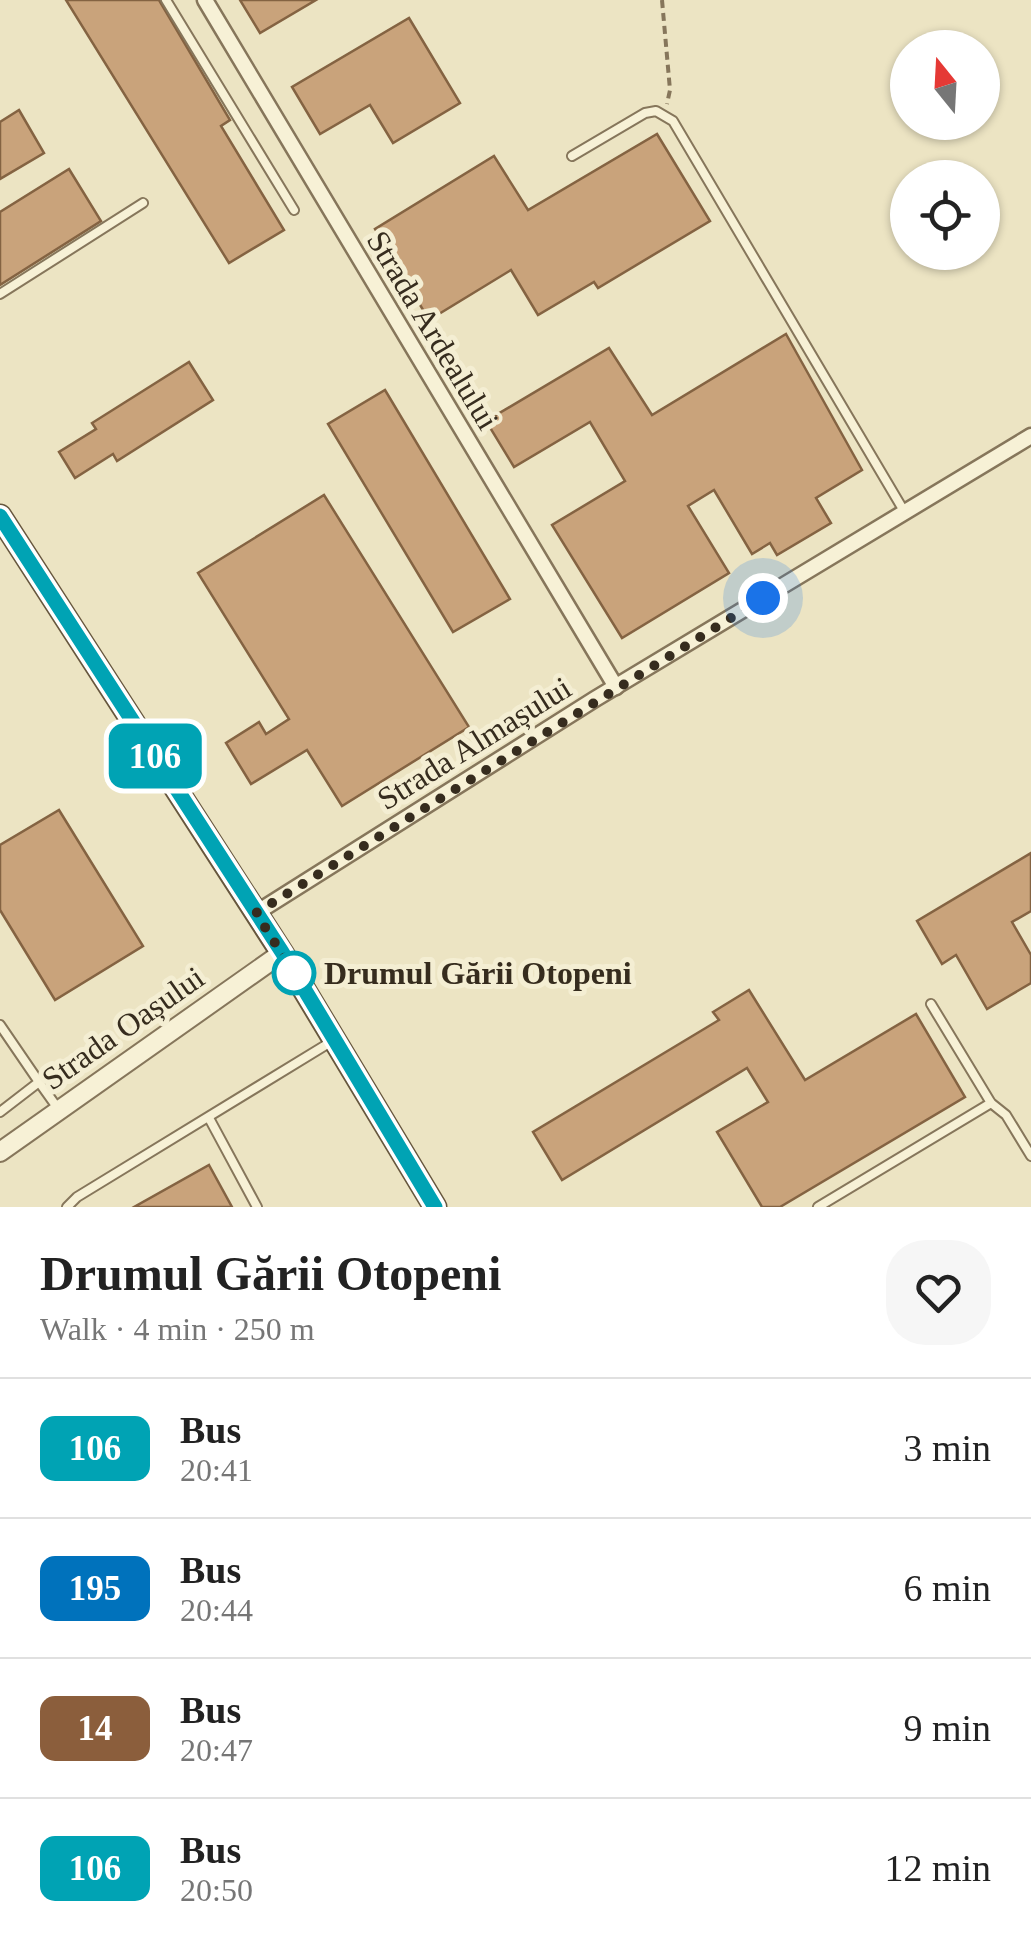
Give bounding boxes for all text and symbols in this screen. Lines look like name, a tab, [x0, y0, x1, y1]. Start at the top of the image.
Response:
north arrow	[890, 30, 1000, 140]
map controls	[890, 30, 1000, 270]
button: locate	[890, 160, 1000, 270]
street label: Strada Ardealului	[360, 224, 506, 436]
your location	[738, 573, 788, 623]
street label: Strada Almașului	[371, 669, 577, 817]
line badge: 106	[98, 724, 212, 788]
text: 106	[129, 737, 181, 776]
marker: Drumul Gării Otopeni	[273, 952, 315, 994]
place label: Drumul Gării Otopeni	[324, 955, 632, 991]
street label: Strada Oașului	[35, 959, 211, 1097]
button: heart	[886, 1240, 991, 1345]
text: Drumul Gării Otopeni	[40, 1247, 501, 1300]
text: Walk · 4 min · 250 m	[40, 1311, 315, 1347]
text: Bus	[180, 1409, 241, 1451]
text: 3 min	[903, 1427, 991, 1469]
text: 106	[69, 1429, 121, 1468]
text: 20:41	[180, 1452, 253, 1488]
text: Bus	[180, 1549, 241, 1591]
text: 6 min	[903, 1567, 991, 1609]
text: 195	[69, 1569, 121, 1608]
text: 20:44	[180, 1592, 253, 1628]
text: Bus	[180, 1689, 241, 1731]
text: 9 min	[903, 1707, 991, 1749]
text: 14	[78, 1709, 113, 1748]
text: 20:47	[180, 1732, 253, 1768]
text: Bus	[180, 1829, 241, 1871]
text: 12 min	[884, 1847, 991, 1889]
text: 106	[69, 1849, 121, 1888]
text: 20:50	[180, 1872, 253, 1908]

